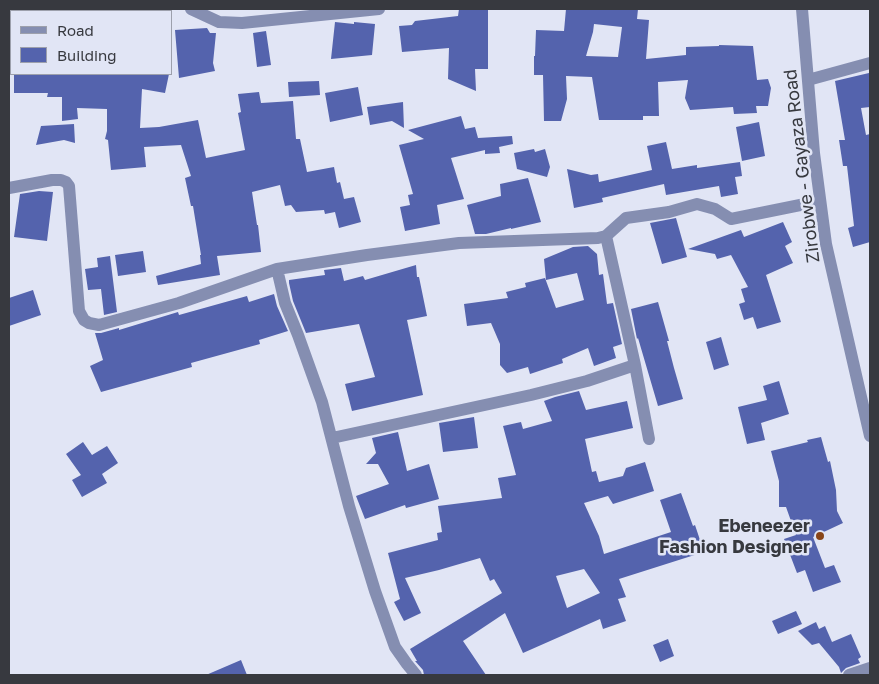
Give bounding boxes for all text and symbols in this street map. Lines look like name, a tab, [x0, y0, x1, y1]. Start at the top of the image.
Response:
legend	[10, 10, 172, 75]
text: Road	[57, 21, 94, 39]
text: Building	[57, 46, 117, 64]
street label: Zirobwe - Gayaza Road	[779, 68, 825, 264]
place label: Ebeneezer Fashion Designer	[659, 515, 810, 558]
marker: Ebeneezer Fashion Designer	[814, 530, 826, 542]

